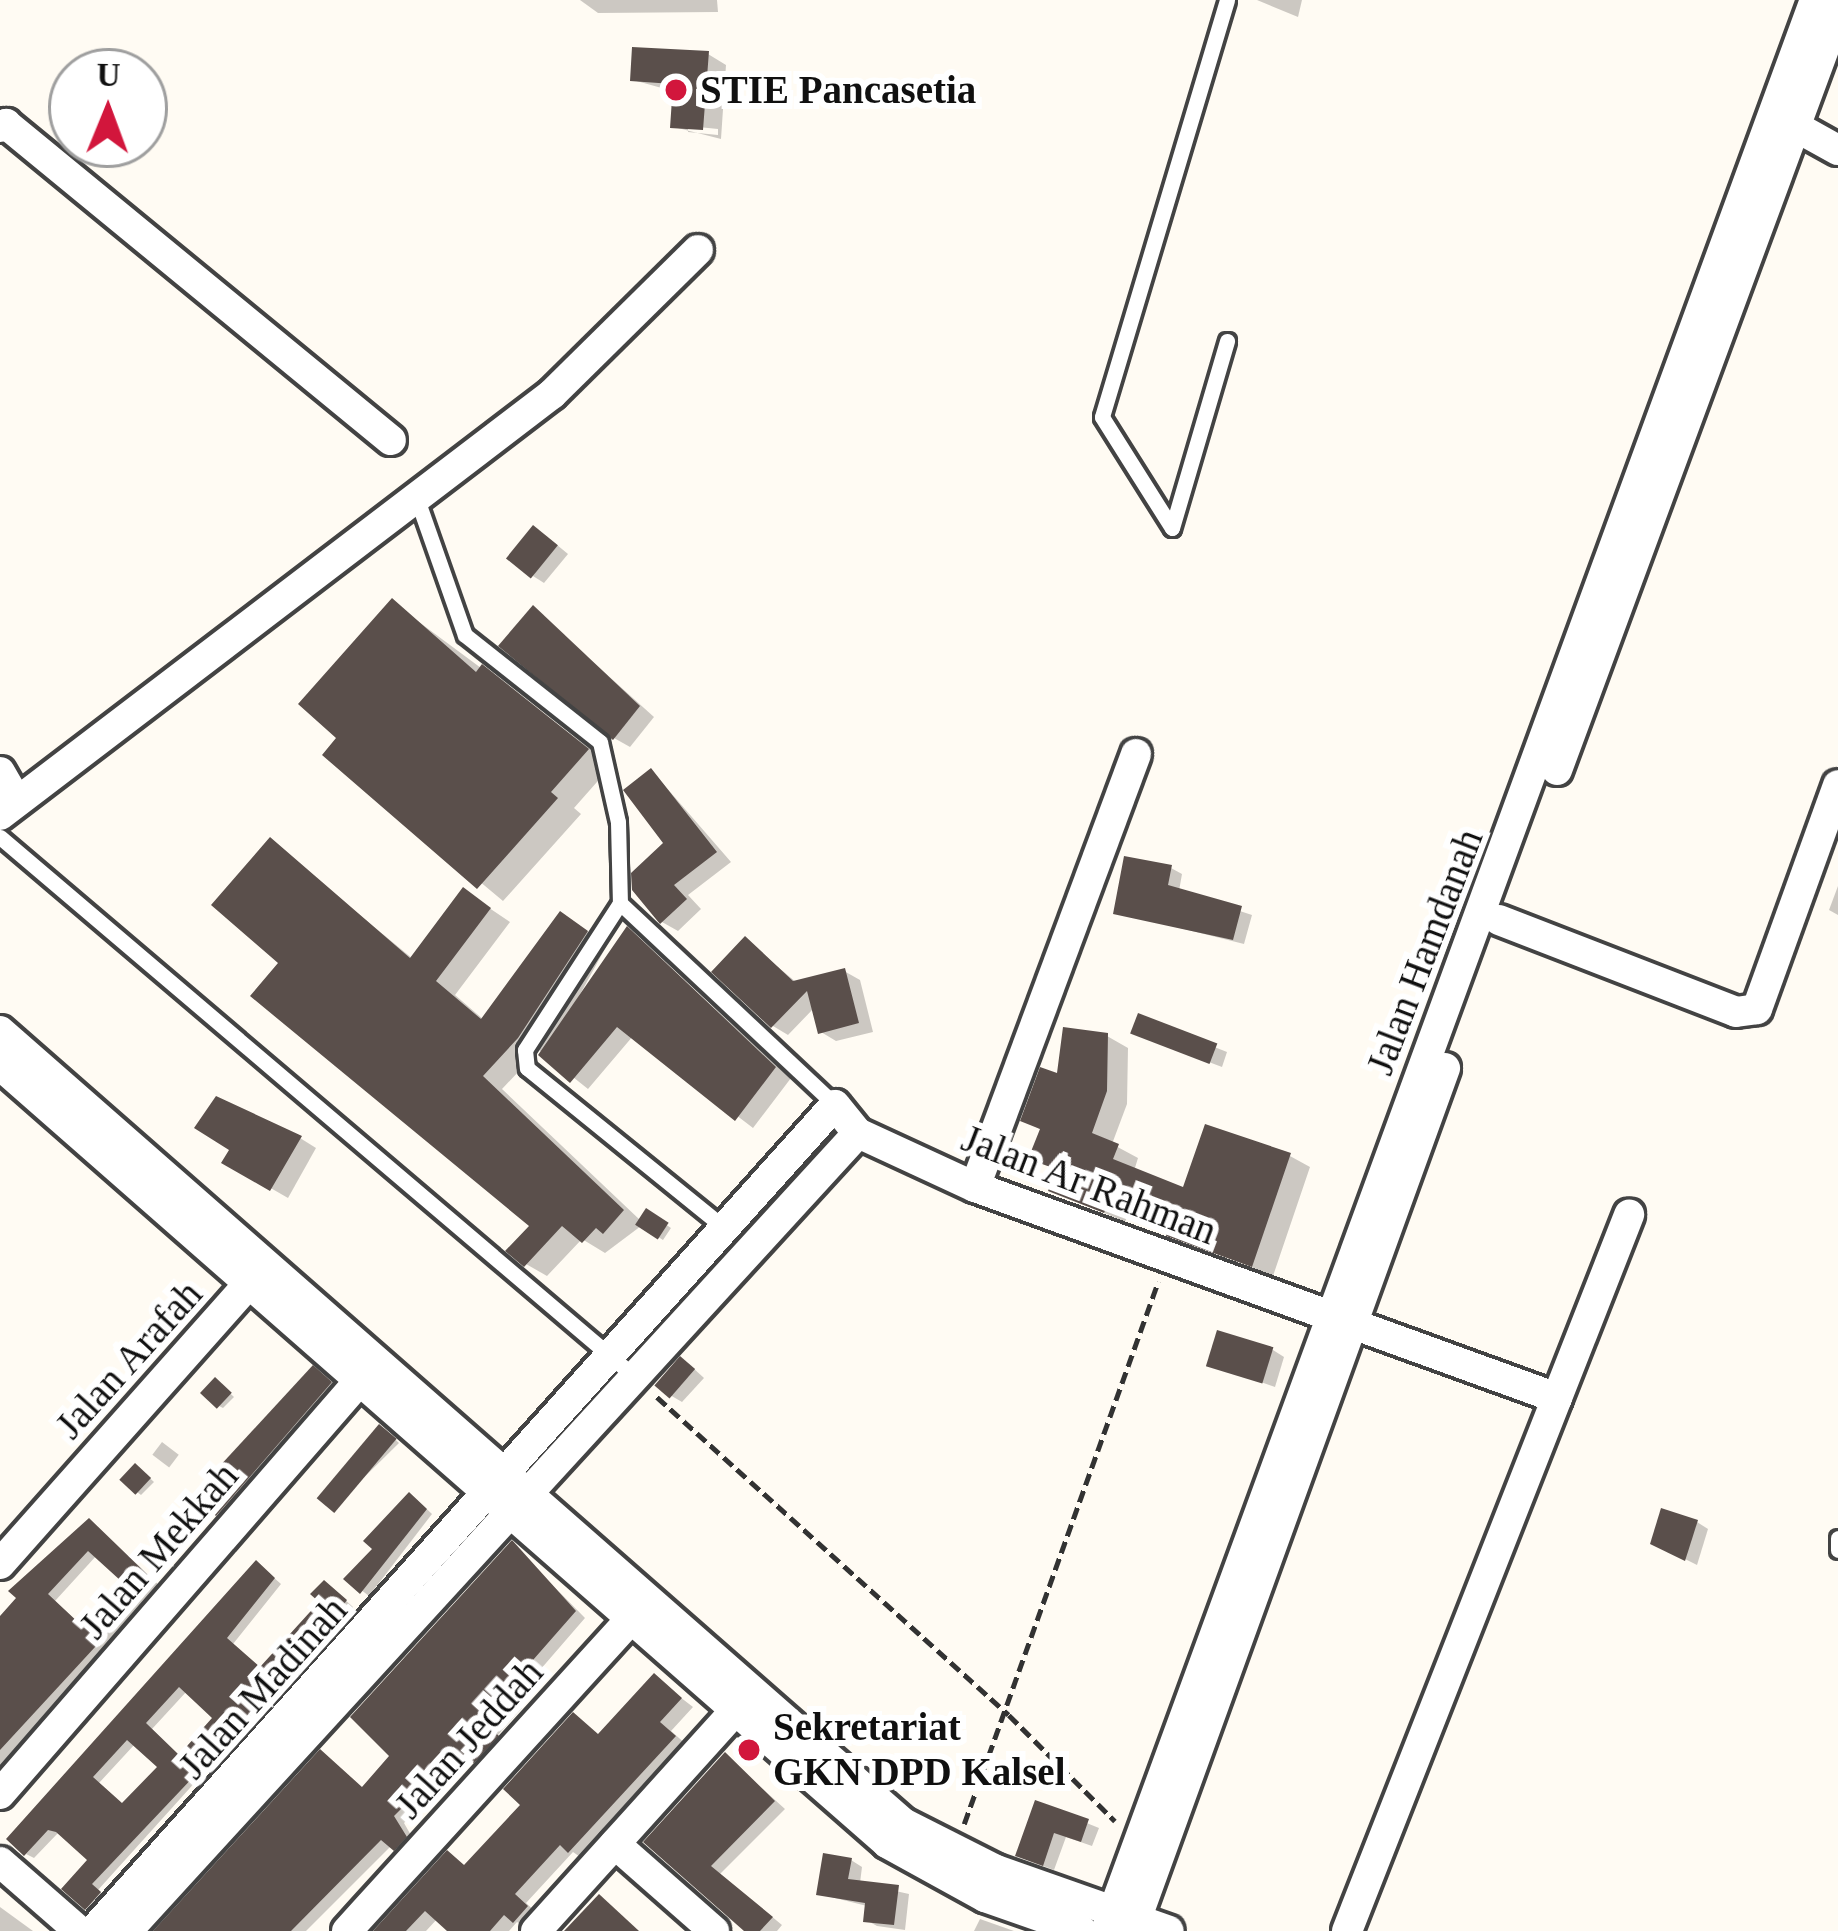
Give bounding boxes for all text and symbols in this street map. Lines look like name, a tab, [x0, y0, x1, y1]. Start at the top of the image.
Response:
north arrow	[48, 48, 168, 168]
text: U	[96, 57, 121, 93]
place label: STIE Pancasetia	[700, 67, 976, 113]
marker: STIE Pancasetia	[663, 77, 689, 103]
street label: Jalan Hamdanah	[1357, 823, 1493, 1081]
street label: Jalan Ar Rahman	[954, 1115, 1224, 1255]
street label: Jalan Arafah	[45, 1271, 213, 1449]
street label: Jalan Mekkah	[70, 1454, 248, 1648]
street label: Jalan Madinah	[169, 1587, 357, 1789]
street label: Jalan Jeddah	[385, 1650, 553, 1828]
place label: Sekretariat GKN DPD Kalsel	[773, 1705, 1065, 1796]
marker: Sekretariat GKN DPD Kalsel	[736, 1737, 762, 1763]

